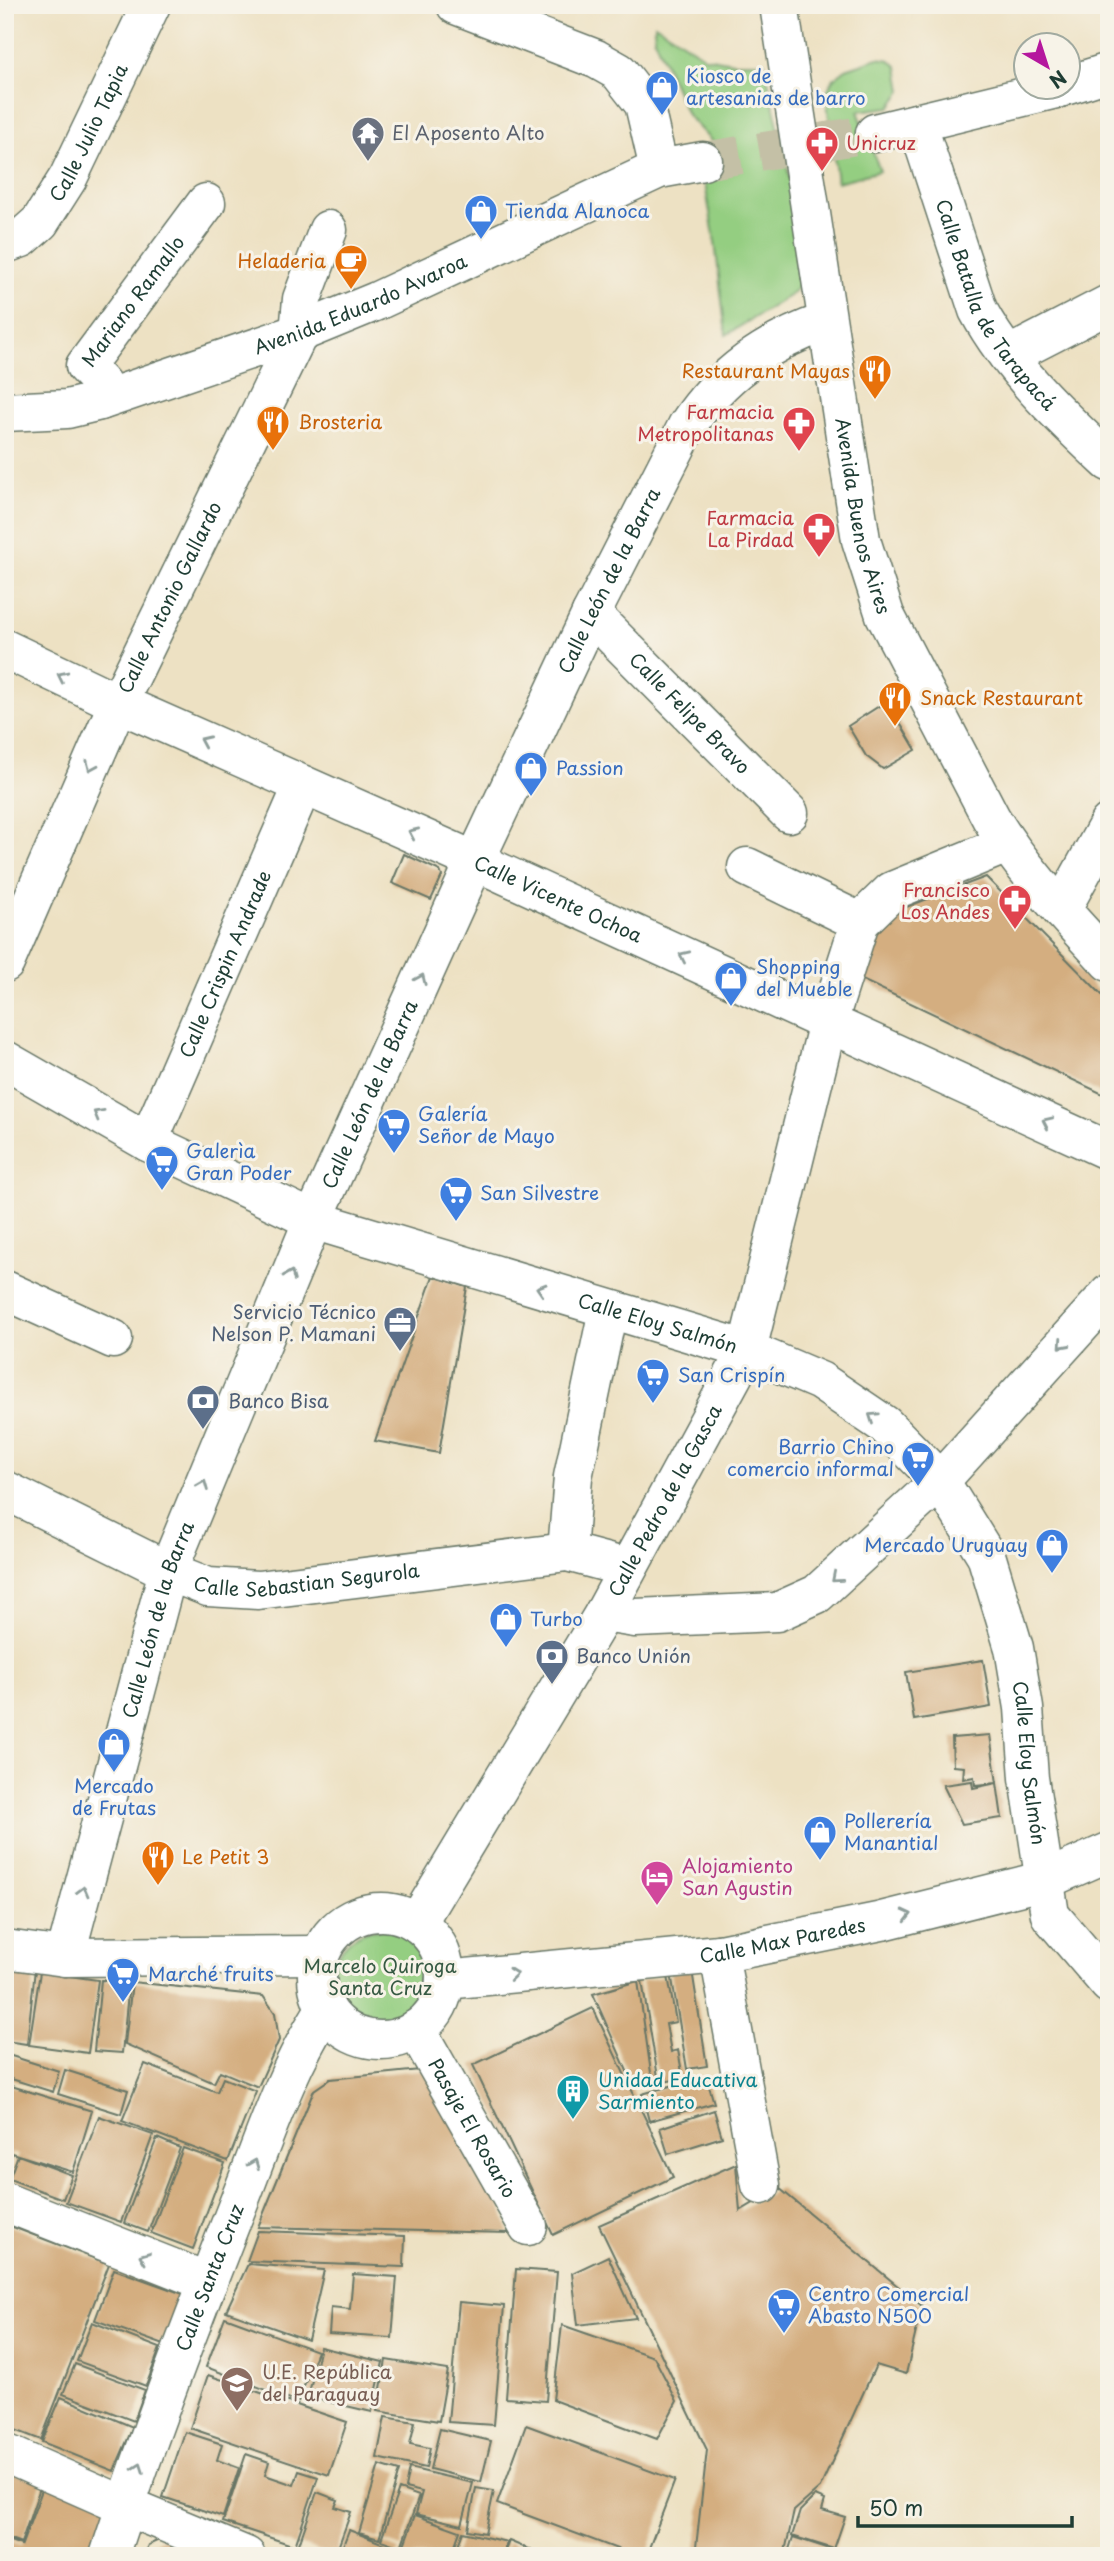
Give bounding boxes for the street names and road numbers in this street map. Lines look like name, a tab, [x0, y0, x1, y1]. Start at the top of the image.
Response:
street label: Calle Julio Tapia	[41, 58, 134, 207]
street label: Calle Batalla de Tarapacá	[930, 195, 1063, 416]
street label: Mariano Ramallo	[74, 229, 190, 372]
street label: Avenida Eduardo Avaroa	[250, 246, 471, 360]
street label: Avenida Buenos Aires	[829, 416, 899, 617]
street label: Calle León de la Barra	[550, 482, 666, 678]
street label: Calle Antonio Gallardo	[110, 496, 228, 698]
street label: Calle Felipe Bravo	[624, 645, 757, 780]
street label: Calle Vicente Ochoa	[470, 847, 647, 949]
street label: Calle Crispin Andrade	[171, 866, 277, 1062]
street label: Calle León de la Barra	[314, 995, 424, 1193]
street label: Calle Eloy Salmón	[575, 1285, 741, 1359]
street label: Calle Pedro de la Gasca	[601, 1398, 728, 1601]
street label: Calle León de la Barra	[114, 1516, 200, 1721]
street label: Calle Sebastian Segurola	[190, 1555, 421, 1603]
street label: Calle Eloy Salmón	[1007, 1679, 1054, 1847]
street label: Calle Max Paredes	[698, 1910, 868, 1969]
street label: Pasaje El Rosario	[422, 2053, 524, 2203]
street label: Calle Santa Cruz	[168, 2200, 250, 2355]

